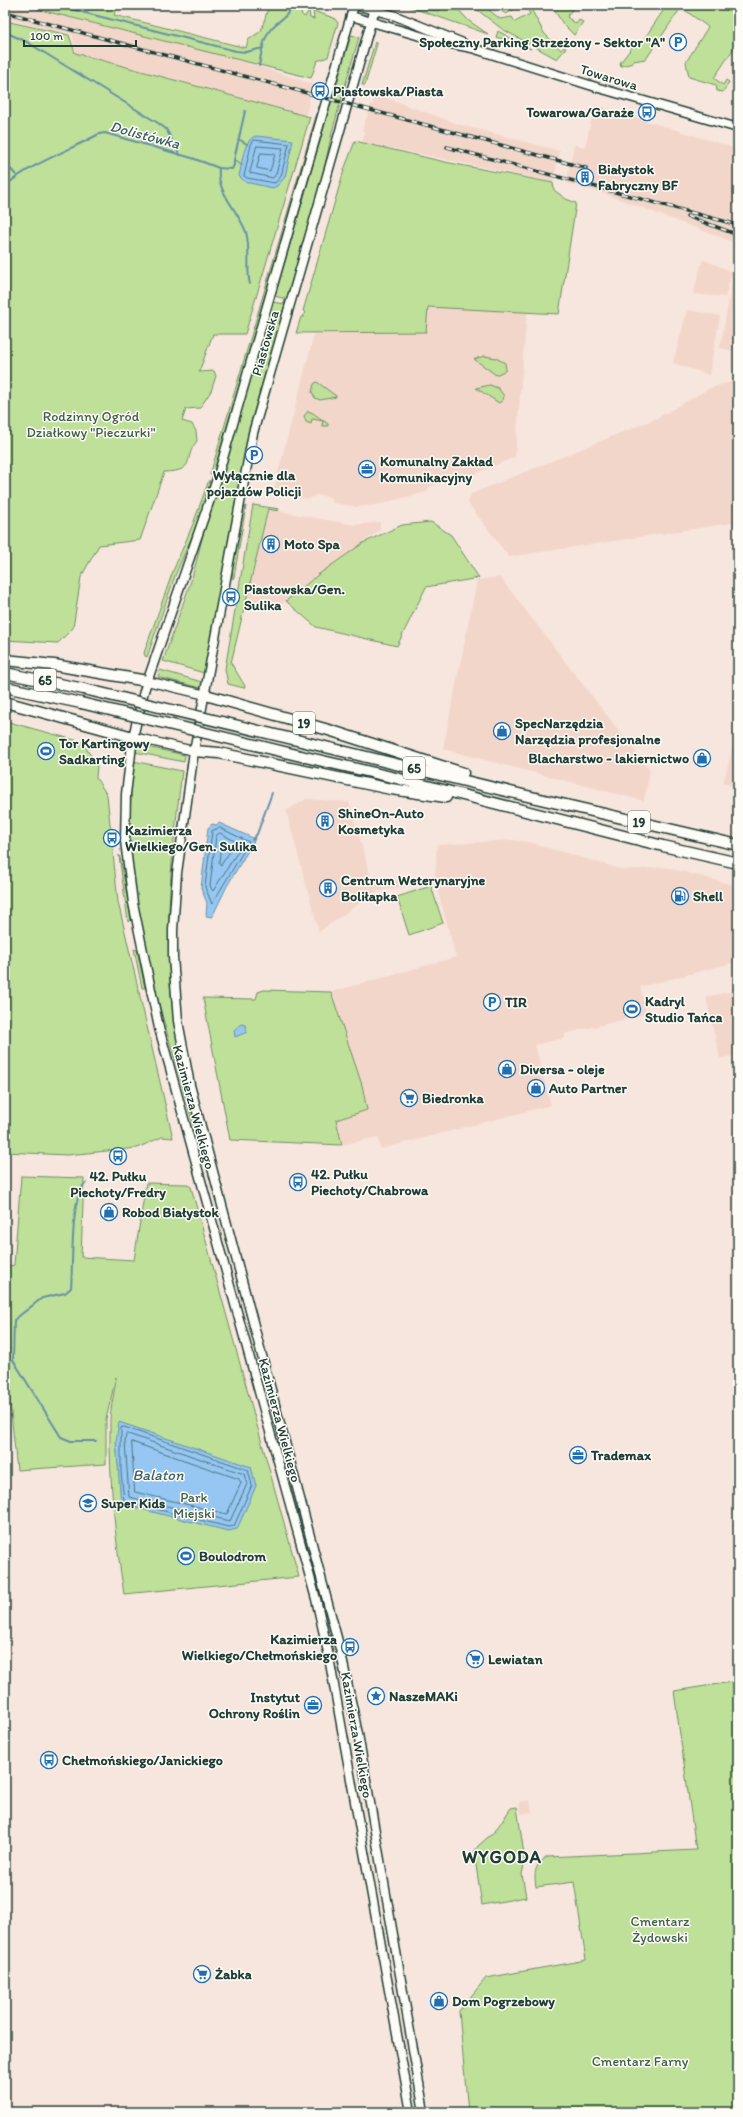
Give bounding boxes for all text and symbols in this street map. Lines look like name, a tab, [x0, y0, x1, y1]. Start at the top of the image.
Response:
scale bar	[24, 22, 136, 48]
text: 100 m	[30, 29, 63, 43]
parking icon: Społeczny Parking Strzeżony - Sektor "A"	[668, 32, 688, 52]
place label: Społeczny Parking Strzeżony - Sektor "A"	[419, 34, 665, 51]
street label: Towarowa	[578, 61, 640, 94]
bus stop icon: Piastowska/Piasta	[310, 81, 330, 101]
place label: Piastowska/Piasta	[333, 83, 444, 100]
bus stop icon: Towarowa/Garaże	[637, 102, 657, 122]
place label: Towarowa/Garaże	[525, 104, 634, 121]
water label: Dolistówka	[108, 117, 182, 153]
place label: Białystok Fabryczny BF	[598, 161, 679, 194]
building icon: Białystok Fabryczny BF	[575, 167, 595, 187]
street label: Piastowska	[248, 308, 283, 378]
park label: Rodzinny Ogród Działkowy "Pieczurki"	[26, 408, 156, 441]
parking icon: Wyłącznie dla pojazdów Policji	[244, 445, 264, 465]
place label: Komunalny Zakład Komunikacyjny	[380, 453, 493, 486]
office icon: Komunalny Zakład Komunikacyjny	[357, 459, 377, 479]
place label: Wyłącznie dla pojazdów Policji	[206, 467, 301, 500]
building icon: Moto Spa	[261, 534, 281, 554]
place label: Moto Spa	[284, 536, 340, 553]
place label: Piastowska/Gen. Sulika	[244, 581, 345, 614]
bus stop icon: Piastowska/Gen. Sulika	[221, 587, 241, 607]
road number: 65	[34, 669, 56, 691]
road number: 19	[293, 712, 315, 734]
place label: SpecNarzędzia Narzędzia profesjonalne	[515, 715, 661, 748]
shop icon: SpecNarzędzia Narzędzia profesjonalne	[492, 721, 512, 741]
place label: Tor Kartingowy Sadkarting	[58, 735, 150, 768]
sports icon: Tor Kartingowy Sadkarting	[36, 741, 56, 761]
shop icon: Blacharstwo - lakiernictwo	[692, 748, 712, 768]
place label: Blacharstwo - lakiernictwo	[528, 750, 689, 767]
road number: 65	[403, 757, 425, 779]
place label: ShineOn-Auto Kosmetyka	[338, 805, 424, 838]
building icon: ShineOn-Auto Kosmetyka	[315, 811, 335, 831]
road number: 19	[628, 811, 650, 833]
place label: Kazimierza Wielkiego/Gen. Sulika	[125, 822, 258, 855]
bus stop icon: Kazimierza Wielkiego/Gen. Sulika	[102, 828, 122, 848]
place label: Centrum Weterynaryjne Boliłapka	[341, 872, 486, 905]
building icon: Centrum Weterynaryjne Boliłapka	[318, 878, 338, 898]
fuel station icon: Shell	[670, 886, 690, 906]
place label: Shell	[693, 888, 724, 905]
parking icon: TIR	[482, 992, 502, 1012]
place label: Kadryl Studio Tańca	[645, 993, 722, 1026]
place label: TIR	[504, 994, 527, 1011]
sports icon: Kadryl Studio Tańca	[622, 999, 642, 1019]
street label: Kazimierza Wielkiego	[169, 1043, 218, 1171]
shop icon: Diversa - oleje	[497, 1059, 517, 1079]
place label: Diversa - oleje	[520, 1061, 605, 1078]
shop icon: Auto Partner	[526, 1078, 546, 1098]
place label: Auto Partner	[548, 1080, 627, 1097]
supermarket icon: Biedronka	[399, 1088, 419, 1108]
place label: Biedronka	[422, 1090, 485, 1107]
bus stop icon: 42. Pułku Piechoty/Fredry	[108, 1146, 128, 1166]
place label: 42. Pułku Piechoty/Chabrowa	[311, 1166, 429, 1199]
place label: 42. Pułku Piechoty/Fredry	[70, 1168, 166, 1201]
bus stop icon: 42. Pułku Piechoty/Chabrowa	[288, 1172, 308, 1192]
shop icon: Robod Białystok	[99, 1202, 119, 1222]
place label: Robod Białystok	[122, 1204, 219, 1221]
street label: Kazimierza Wielkiego	[255, 1356, 304, 1484]
office icon: Trademax	[568, 1445, 588, 1465]
place label: Trademax	[590, 1447, 652, 1464]
water label: Balaton	[133, 1466, 184, 1484]
park label: Park Miejski	[173, 1489, 215, 1522]
school or university icon: Super Kids	[78, 1493, 98, 1513]
place label: Super Kids	[101, 1495, 165, 1512]
sports icon: Boulodrom	[176, 1546, 196, 1566]
place label: Boulodrom	[199, 1548, 266, 1565]
place label: Kazimierza Wielkiego/Chełmońskiego	[182, 1631, 337, 1664]
bus stop icon: Kazimierza Wielkiego/Chełmońskiego	[340, 1637, 360, 1657]
supermarket icon: Lewiatan	[465, 1649, 485, 1669]
place label: Lewiatan	[488, 1651, 543, 1668]
street label: Kazimierza Wielkiego	[337, 1671, 376, 1800]
place icon: NaszeMAKi	[366, 1686, 386, 1706]
place label: NaszeMAKi	[389, 1688, 458, 1705]
place label: Instytut Ochrony Roślin	[209, 1689, 301, 1722]
office icon: Instytut Ochrony Roślin	[303, 1695, 323, 1715]
bus stop icon: Chełmońskiego/Janickiego	[39, 1750, 59, 1770]
place label: Chełmońskiego/Janickiego	[62, 1752, 223, 1769]
district label: WYGODA	[462, 1846, 542, 1868]
park label: Cmentarz Żydowski	[631, 1913, 690, 1946]
supermarket icon: Żabka	[192, 1964, 212, 1984]
place label: Żabka	[215, 1966, 252, 1983]
shop icon: Dom Pogrzebowy	[429, 1991, 449, 2011]
place label: Dom Pogrzebowy	[452, 1993, 555, 2010]
park label: Cmentarz Farny	[592, 2053, 689, 2070]

